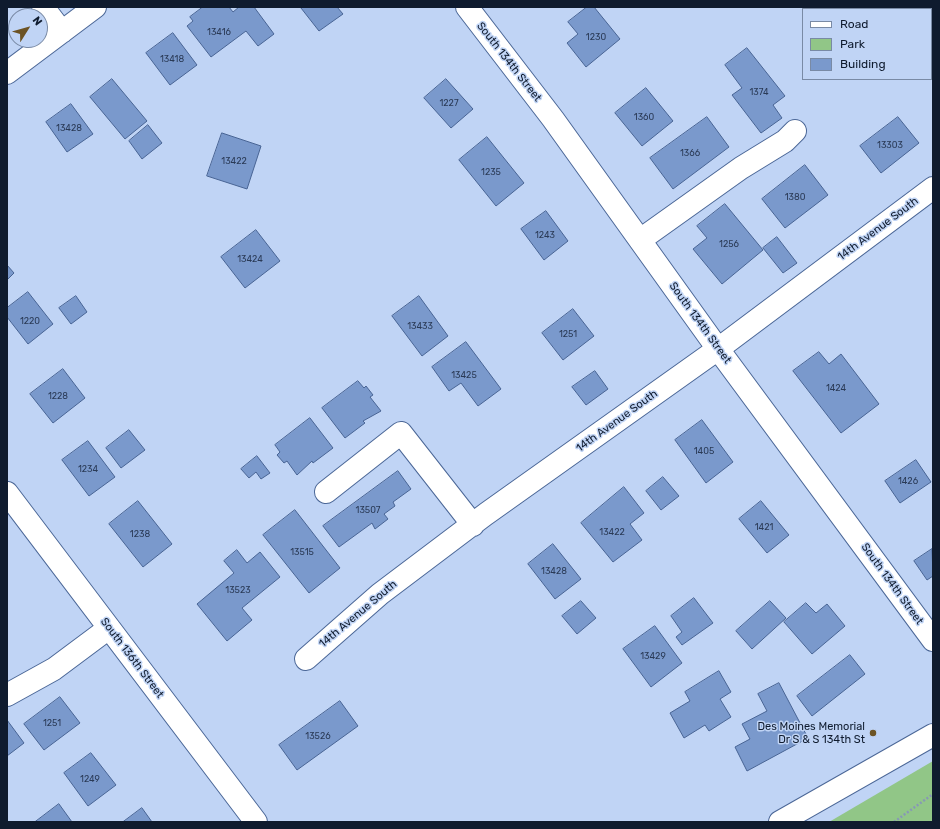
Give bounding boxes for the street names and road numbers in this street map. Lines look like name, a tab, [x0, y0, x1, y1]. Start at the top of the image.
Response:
street label: South 134th Street	[474, 20, 544, 104]
street label: 14th Avenue South	[835, 194, 921, 264]
street label: South 134th Street	[666, 280, 734, 366]
street label: 14th Avenue South	[574, 387, 660, 455]
street label: South 134th Street	[858, 541, 926, 627]
street label: 14th Avenue South	[317, 578, 399, 650]
street label: South 136th Street	[98, 615, 166, 701]

